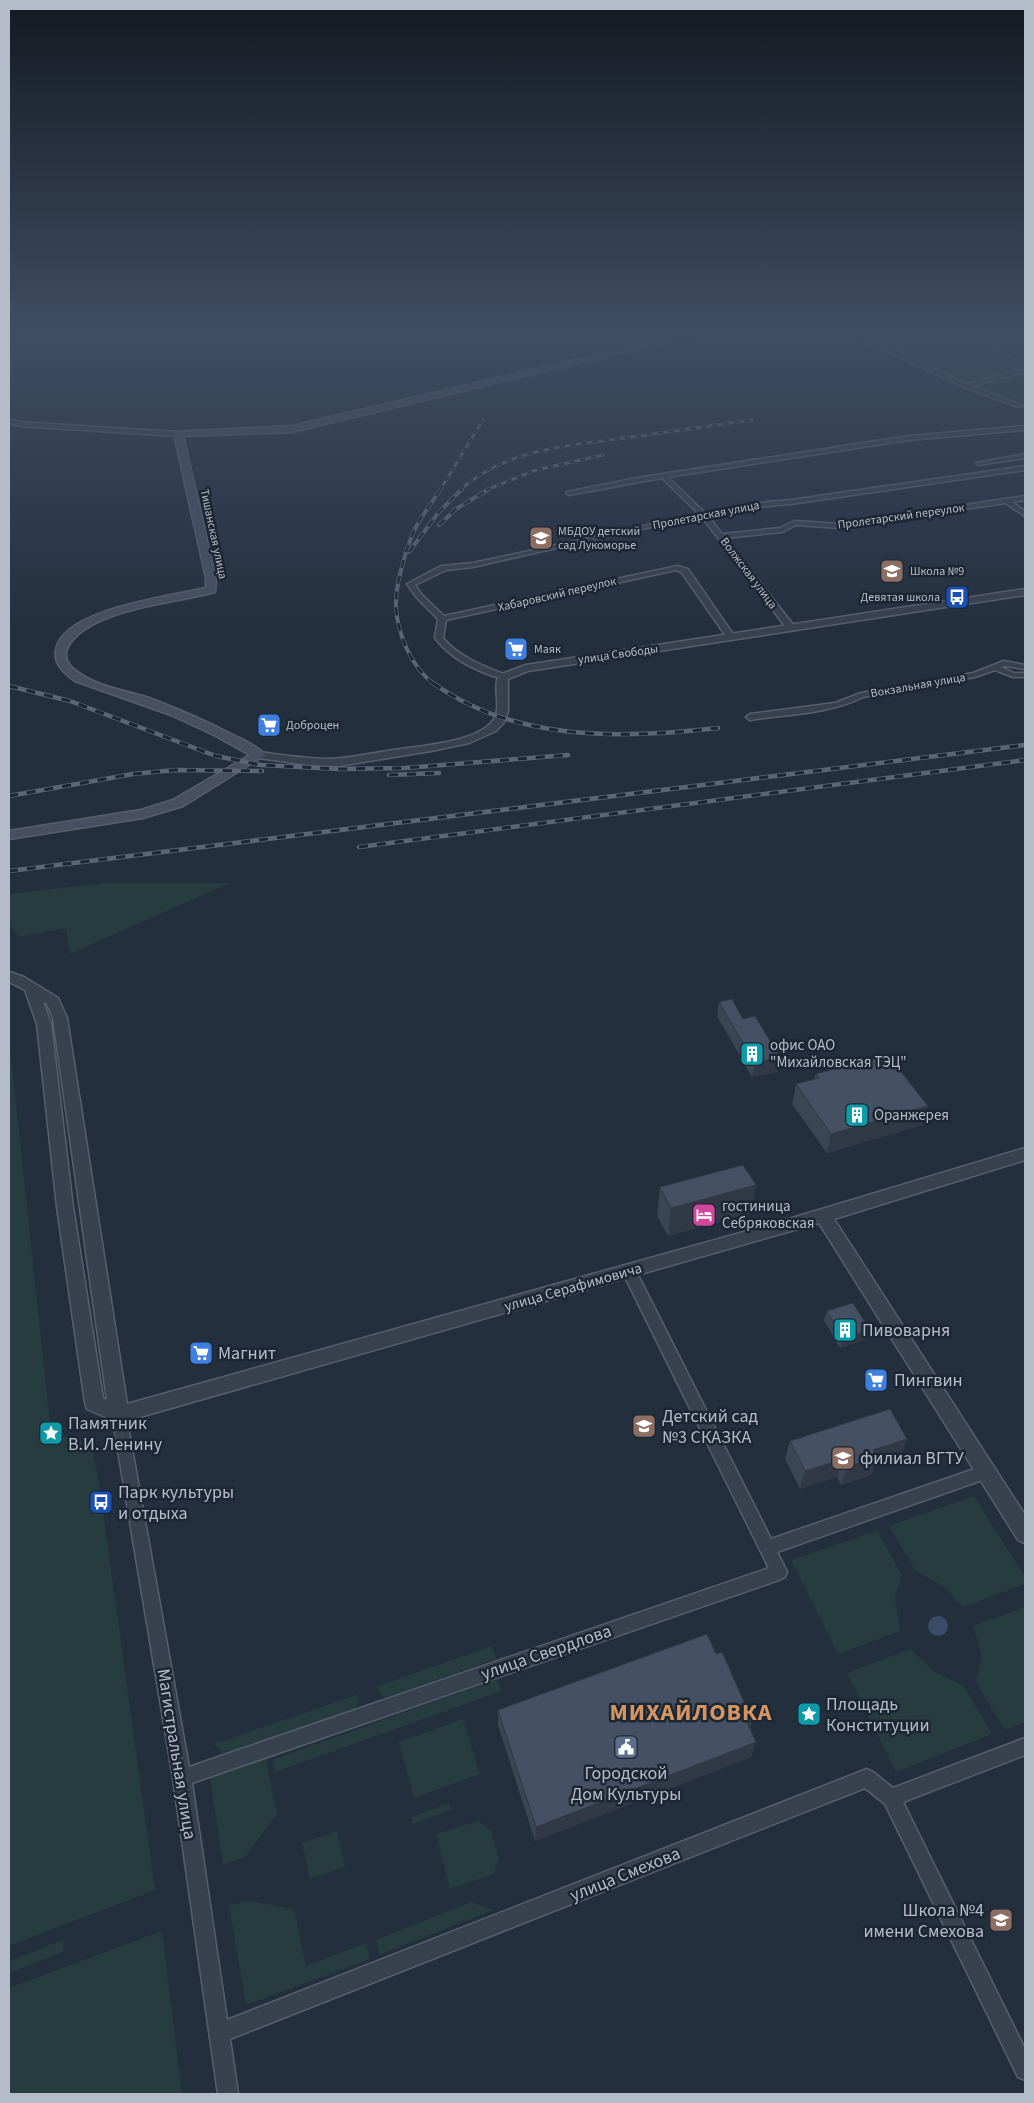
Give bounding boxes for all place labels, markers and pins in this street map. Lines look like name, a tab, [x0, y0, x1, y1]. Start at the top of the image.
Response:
place label: МБДОУ детский сад Лукоморье	[558, 523, 640, 554]
school or university icon: МБДОУ детский сад Лукоморье	[528, 525, 554, 551]
school or university icon: Школа №9	[879, 558, 905, 584]
place label: Школа №9	[910, 563, 964, 580]
bus stop icon: Девятая школа	[944, 584, 970, 610]
place label: Девятая школа	[861, 589, 940, 606]
supermarket icon: Mаяк	[503, 636, 529, 662]
place label: Mаяк	[534, 641, 561, 658]
supermarket icon: Доброцен	[256, 712, 282, 738]
place label: Доброцен	[286, 717, 339, 734]
place label: офис ОАО "Михайловская ТЭЦ"	[770, 1035, 907, 1073]
building icon: офис ОАО "Михайловская ТЭЦ"	[739, 1041, 765, 1067]
building icon: Оранжерея	[844, 1102, 870, 1128]
place label: Оранжерея	[874, 1105, 949, 1126]
place label: гостиница Себряковская	[722, 1196, 814, 1234]
hotel icon: гостиница Себряковская	[691, 1202, 717, 1228]
building icon: Пивоварня	[832, 1317, 858, 1343]
place label: Пивоварня	[862, 1318, 950, 1343]
supermarket icon: Магнит	[188, 1340, 214, 1366]
place label: Магнит	[218, 1341, 276, 1366]
supermarket icon: Пингвин	[863, 1367, 889, 1393]
place label: Пингвин	[894, 1368, 963, 1393]
place label: Детский сад №3 СКАЗКА	[662, 1404, 759, 1450]
place label: Памятник В.И. Ленину	[68, 1411, 163, 1457]
school or university icon: Детский сад №3 СКАЗКА	[631, 1413, 657, 1439]
place icon: Памятник В.И. Ленину	[38, 1420, 64, 1446]
school or university icon: филиал ВГТУ	[830, 1445, 856, 1471]
place label: филиал ВГТУ	[860, 1446, 965, 1471]
place label: Парк культуры и отдыха	[118, 1480, 234, 1526]
bus stop icon: Парк культуры и отдыха	[88, 1489, 114, 1515]
place label: Площадь Конституции	[826, 1692, 930, 1738]
place icon: Площадь Конституции	[796, 1701, 822, 1727]
public building icon: Городской Дом Культуры	[613, 1734, 639, 1760]
place label: Городской Дом Культуры	[571, 1761, 681, 1807]
place label: Школа №4 имени Смехова	[863, 1898, 984, 1944]
school or university icon: Школа №4 имени Смехова	[988, 1907, 1014, 1933]

